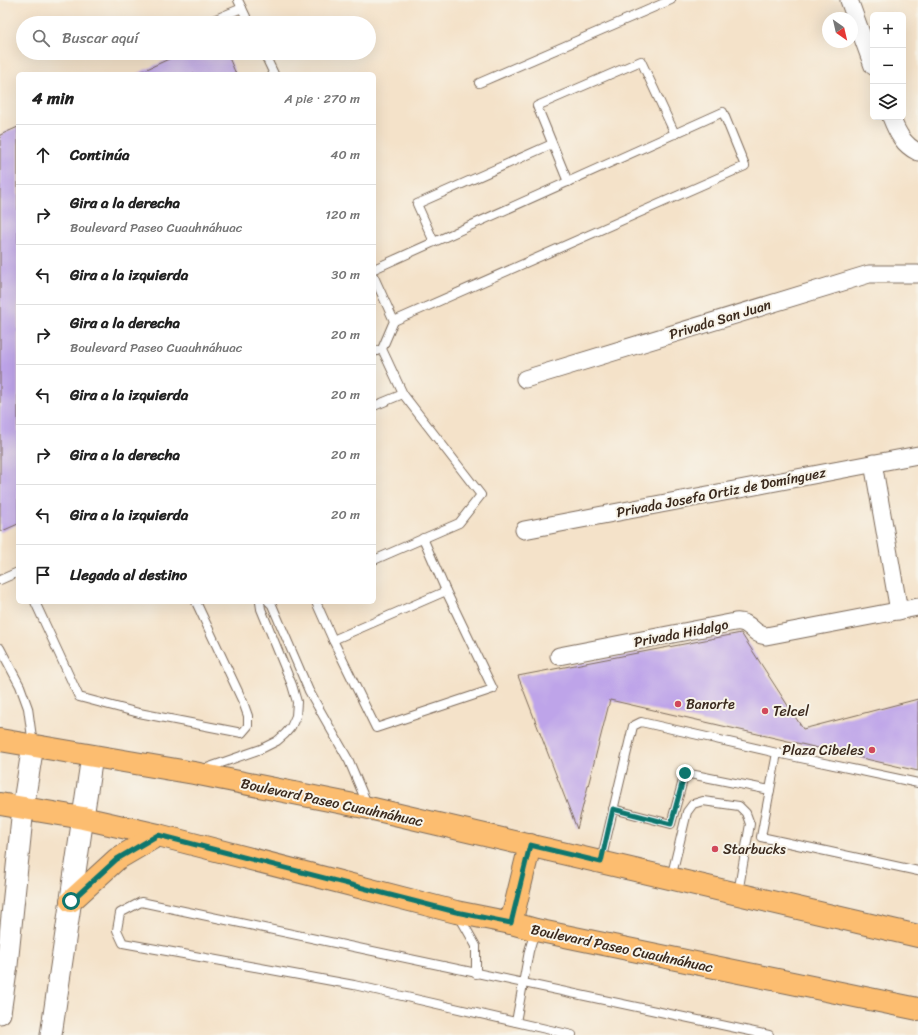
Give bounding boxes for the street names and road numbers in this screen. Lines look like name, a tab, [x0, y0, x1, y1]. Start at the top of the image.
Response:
street label: Privada San Juan	[666, 292, 775, 347]
street label: Privada Josefa Ortiz de Domínguez	[614, 460, 828, 525]
street label: Privada Hidalgo	[632, 612, 731, 655]
street label: Boulevard Paseo Cuauhnáhuac	[239, 771, 425, 834]
street label: Boulevard Paseo Cuauhnáhuac	[529, 917, 715, 980]

